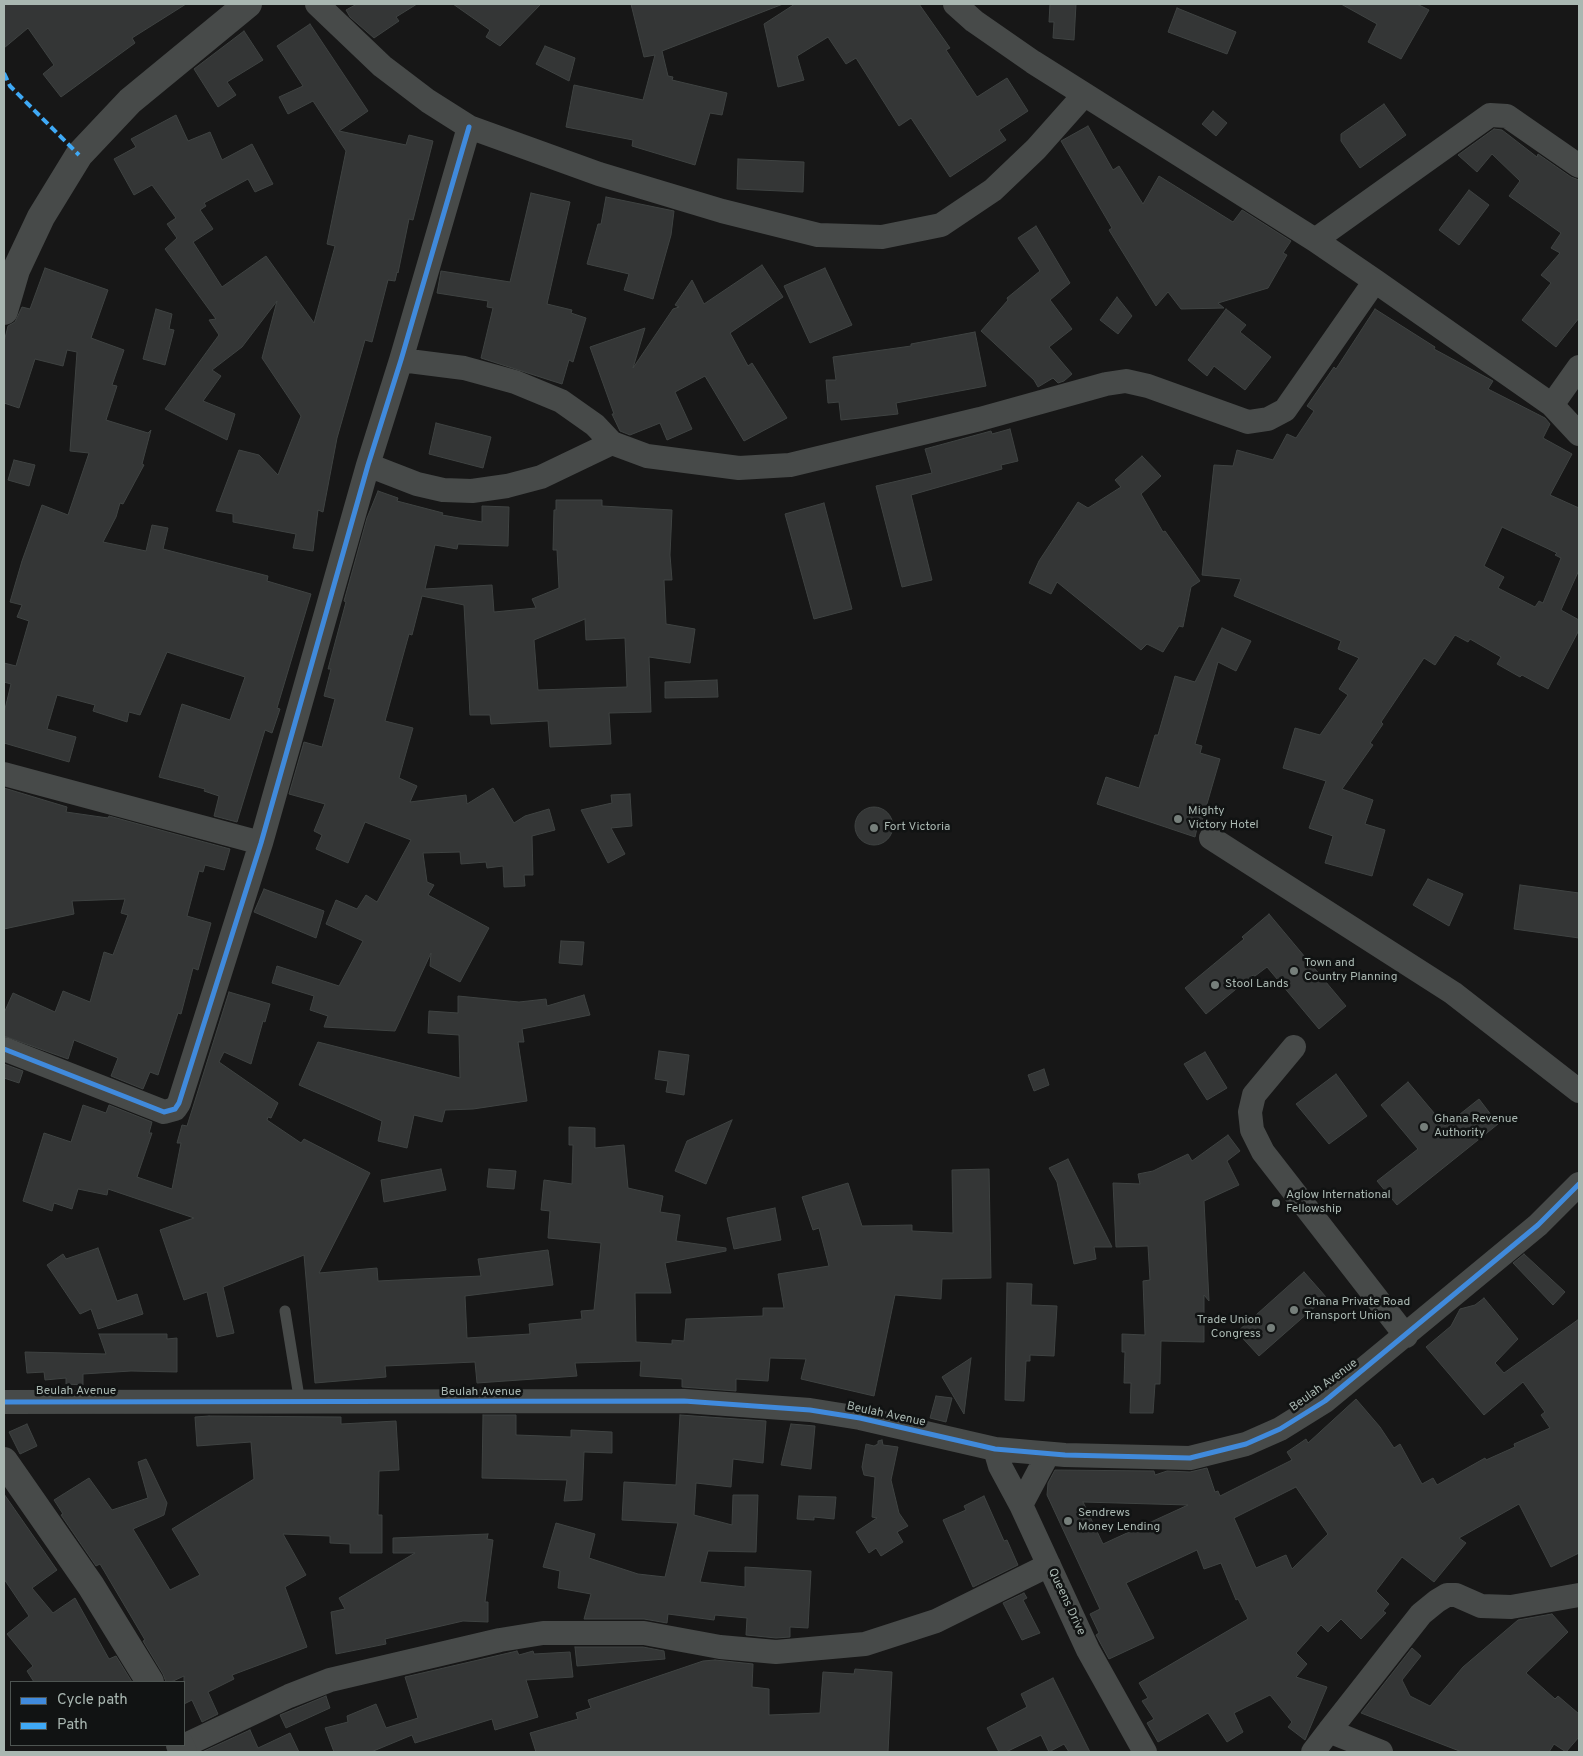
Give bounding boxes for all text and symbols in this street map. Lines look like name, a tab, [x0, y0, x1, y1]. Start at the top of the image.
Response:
place label: Mighty Victory Hotel	[1188, 805, 1259, 833]
marker: Mighty Victory Hotel	[1172, 813, 1184, 825]
place label: Fort Victoria	[884, 821, 950, 835]
marker: Fort Victoria	[868, 822, 880, 834]
place label: Town and Country Planning	[1304, 957, 1398, 985]
marker: Town and Country Planning	[1288, 965, 1300, 977]
place label: Stool Lands	[1225, 978, 1289, 992]
marker: Stool Lands	[1209, 979, 1221, 991]
place label: Ghana Revenue Authority	[1434, 1113, 1518, 1141]
marker: Ghana Revenue Authority	[1418, 1121, 1430, 1133]
place label: Aglow International Fellowship	[1286, 1189, 1391, 1217]
marker: Aglow International Fellowship	[1270, 1197, 1282, 1209]
place label: Ghana Private Road Transport Union	[1304, 1296, 1410, 1324]
marker: Ghana Private Road Transport Union	[1288, 1304, 1300, 1316]
place label: Trade Union Congress	[1197, 1314, 1261, 1342]
marker: Trade Union Congress	[1265, 1322, 1277, 1334]
street label: Beulah Avenue	[1287, 1357, 1361, 1415]
street label: Beulah Avenue	[36, 1385, 116, 1399]
street label: Beulah Avenue	[441, 1386, 521, 1400]
street label: Beulah Avenue	[845, 1400, 927, 1430]
place label: Sendrews Money Lending	[1078, 1507, 1160, 1535]
marker: Sendrews Money Lending	[1062, 1515, 1074, 1527]
street label: Queens Drive	[1044, 1566, 1088, 1638]
legend	[10, 1681, 185, 1746]
text: Cycle path	[57, 1691, 128, 1710]
text: Path	[57, 1716, 88, 1735]

